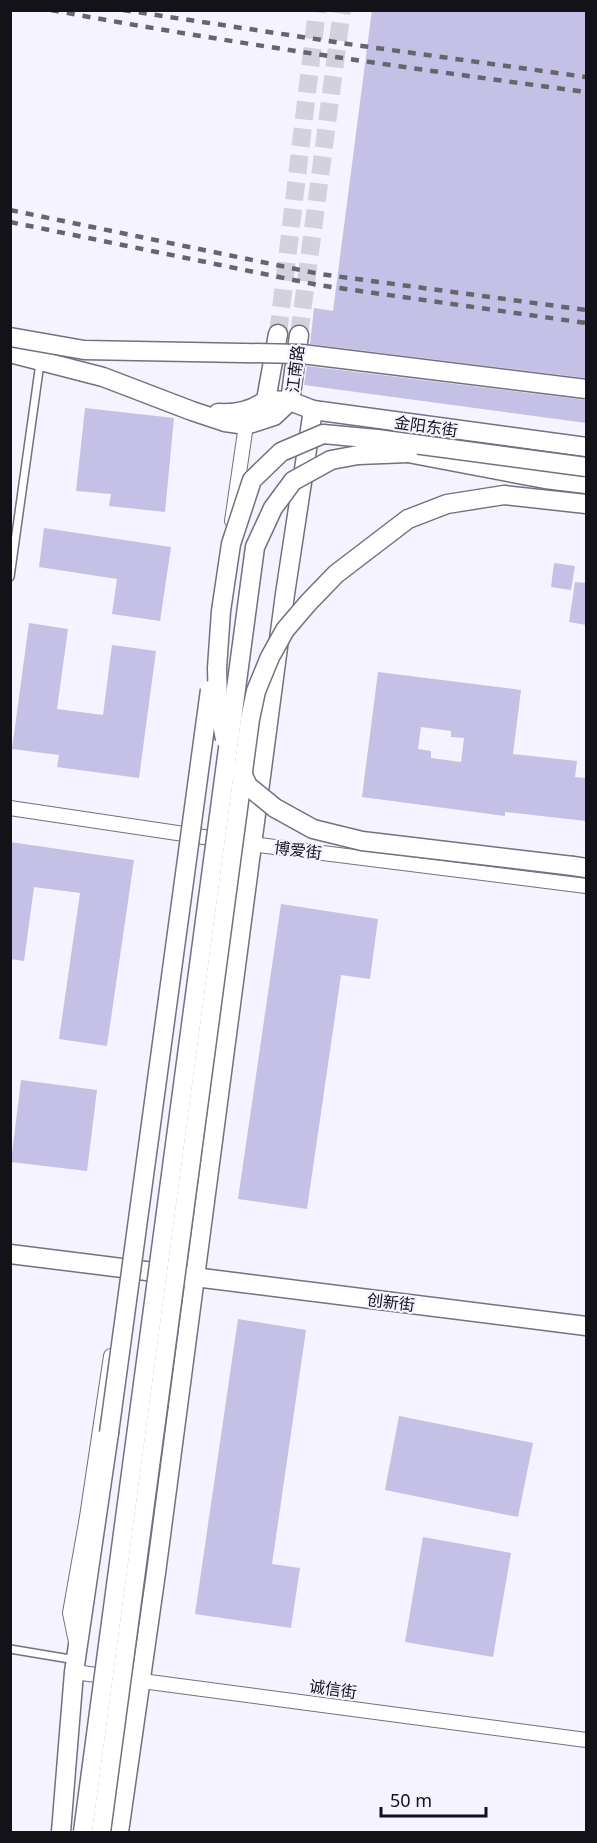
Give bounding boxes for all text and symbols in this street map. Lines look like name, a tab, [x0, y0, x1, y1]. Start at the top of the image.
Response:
street label: 江南路	[281, 344, 309, 394]
street label: 金阳东街	[393, 411, 459, 441]
street label: 博爱街	[273, 836, 323, 864]
street label: 创新街	[366, 1288, 416, 1316]
street label: 诚信街	[308, 1675, 358, 1703]
scale bar	[381, 1780, 486, 1818]
text: 50 m	[390, 1788, 432, 1812]

